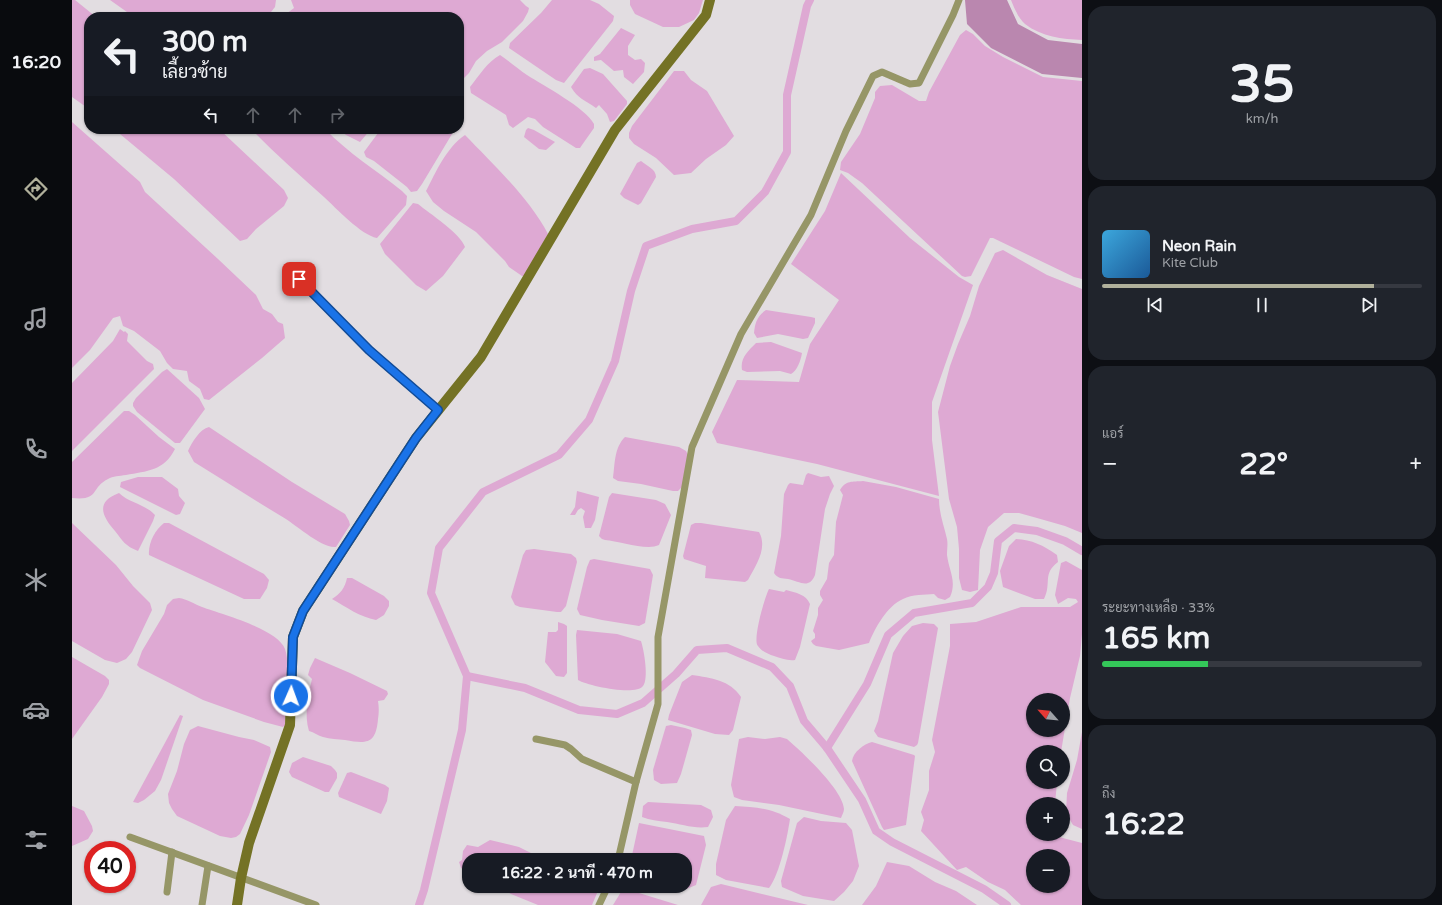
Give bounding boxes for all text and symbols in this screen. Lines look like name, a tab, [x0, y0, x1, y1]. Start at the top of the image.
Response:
text: 300 m	[162, 25, 248, 59]
icon: left	[96, 28, 148, 80]
text: 16:20	[11, 51, 61, 73]
text: 35	[1229, 53, 1295, 116]
text: เลี้ยวซ้าย	[162, 61, 228, 83]
icon: left	[200, 104, 222, 126]
icon: ahead	[242, 104, 264, 126]
icon: ahead	[284, 104, 306, 126]
icon: right	[326, 104, 348, 126]
text: km/h	[1246, 111, 1278, 127]
icon: directions	[22, 175, 50, 203]
text: Neon Rain	[1162, 237, 1236, 255]
text: Kite Club	[1162, 255, 1218, 271]
pin	[282, 262, 316, 296]
icon: arrive	[288, 268, 310, 290]
icon: previous	[1144, 294, 1166, 316]
icon: pause	[1251, 294, 1273, 316]
icon: next	[1358, 294, 1380, 316]
icon: music	[22, 305, 50, 333]
text: แอร์	[1102, 426, 1123, 442]
icon: phone	[22, 435, 50, 463]
text: 22°	[1239, 446, 1288, 483]
text: −	[1102, 451, 1118, 477]
text: +	[1410, 451, 1422, 477]
icon: climate	[22, 566, 50, 594]
text: ระยะทางเหลือ · 33%	[1102, 600, 1215, 616]
text: 165 km	[1102, 620, 1210, 657]
position arrow	[270, 675, 312, 717]
north arrow	[1026, 693, 1070, 737]
map controls	[1026, 693, 1070, 893]
icon: car	[22, 696, 50, 724]
button: search	[1026, 745, 1070, 789]
text: ถึง	[1102, 786, 1115, 802]
button: +	[1026, 797, 1070, 841]
text: 16:22	[1102, 806, 1185, 843]
icon: filters	[22, 826, 50, 854]
speed limit sign: 40	[84, 841, 136, 893]
button: −	[1026, 849, 1070, 893]
text: 16:22 · 2 นาที · 470 m	[501, 864, 653, 882]

